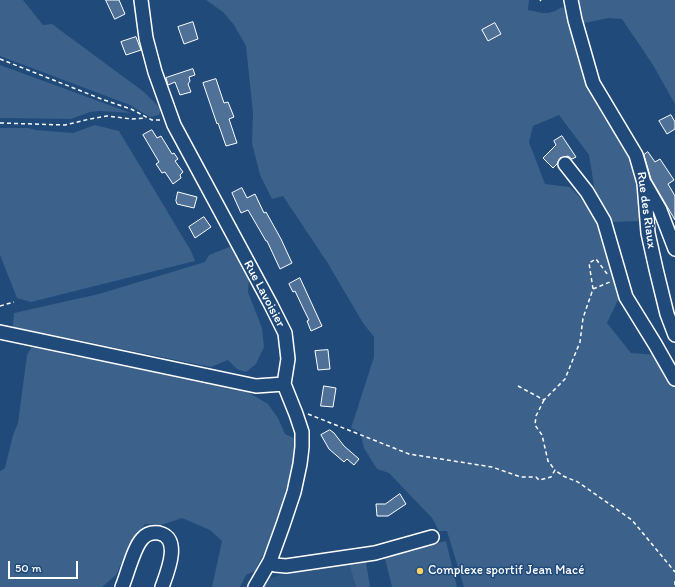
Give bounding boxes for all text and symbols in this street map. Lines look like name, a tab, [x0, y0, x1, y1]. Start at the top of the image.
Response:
street label: Rue des Riaux	[633, 171, 659, 249]
street label: Rue Lavoisier	[240, 258, 288, 330]
scale bar	[10, 553, 80, 579]
text: 50 m	[15, 561, 41, 575]
place label: Complexe sportif Jean Macé	[428, 563, 584, 579]
marker: Complexe sportif Jean Macé	[415, 566, 425, 576]

